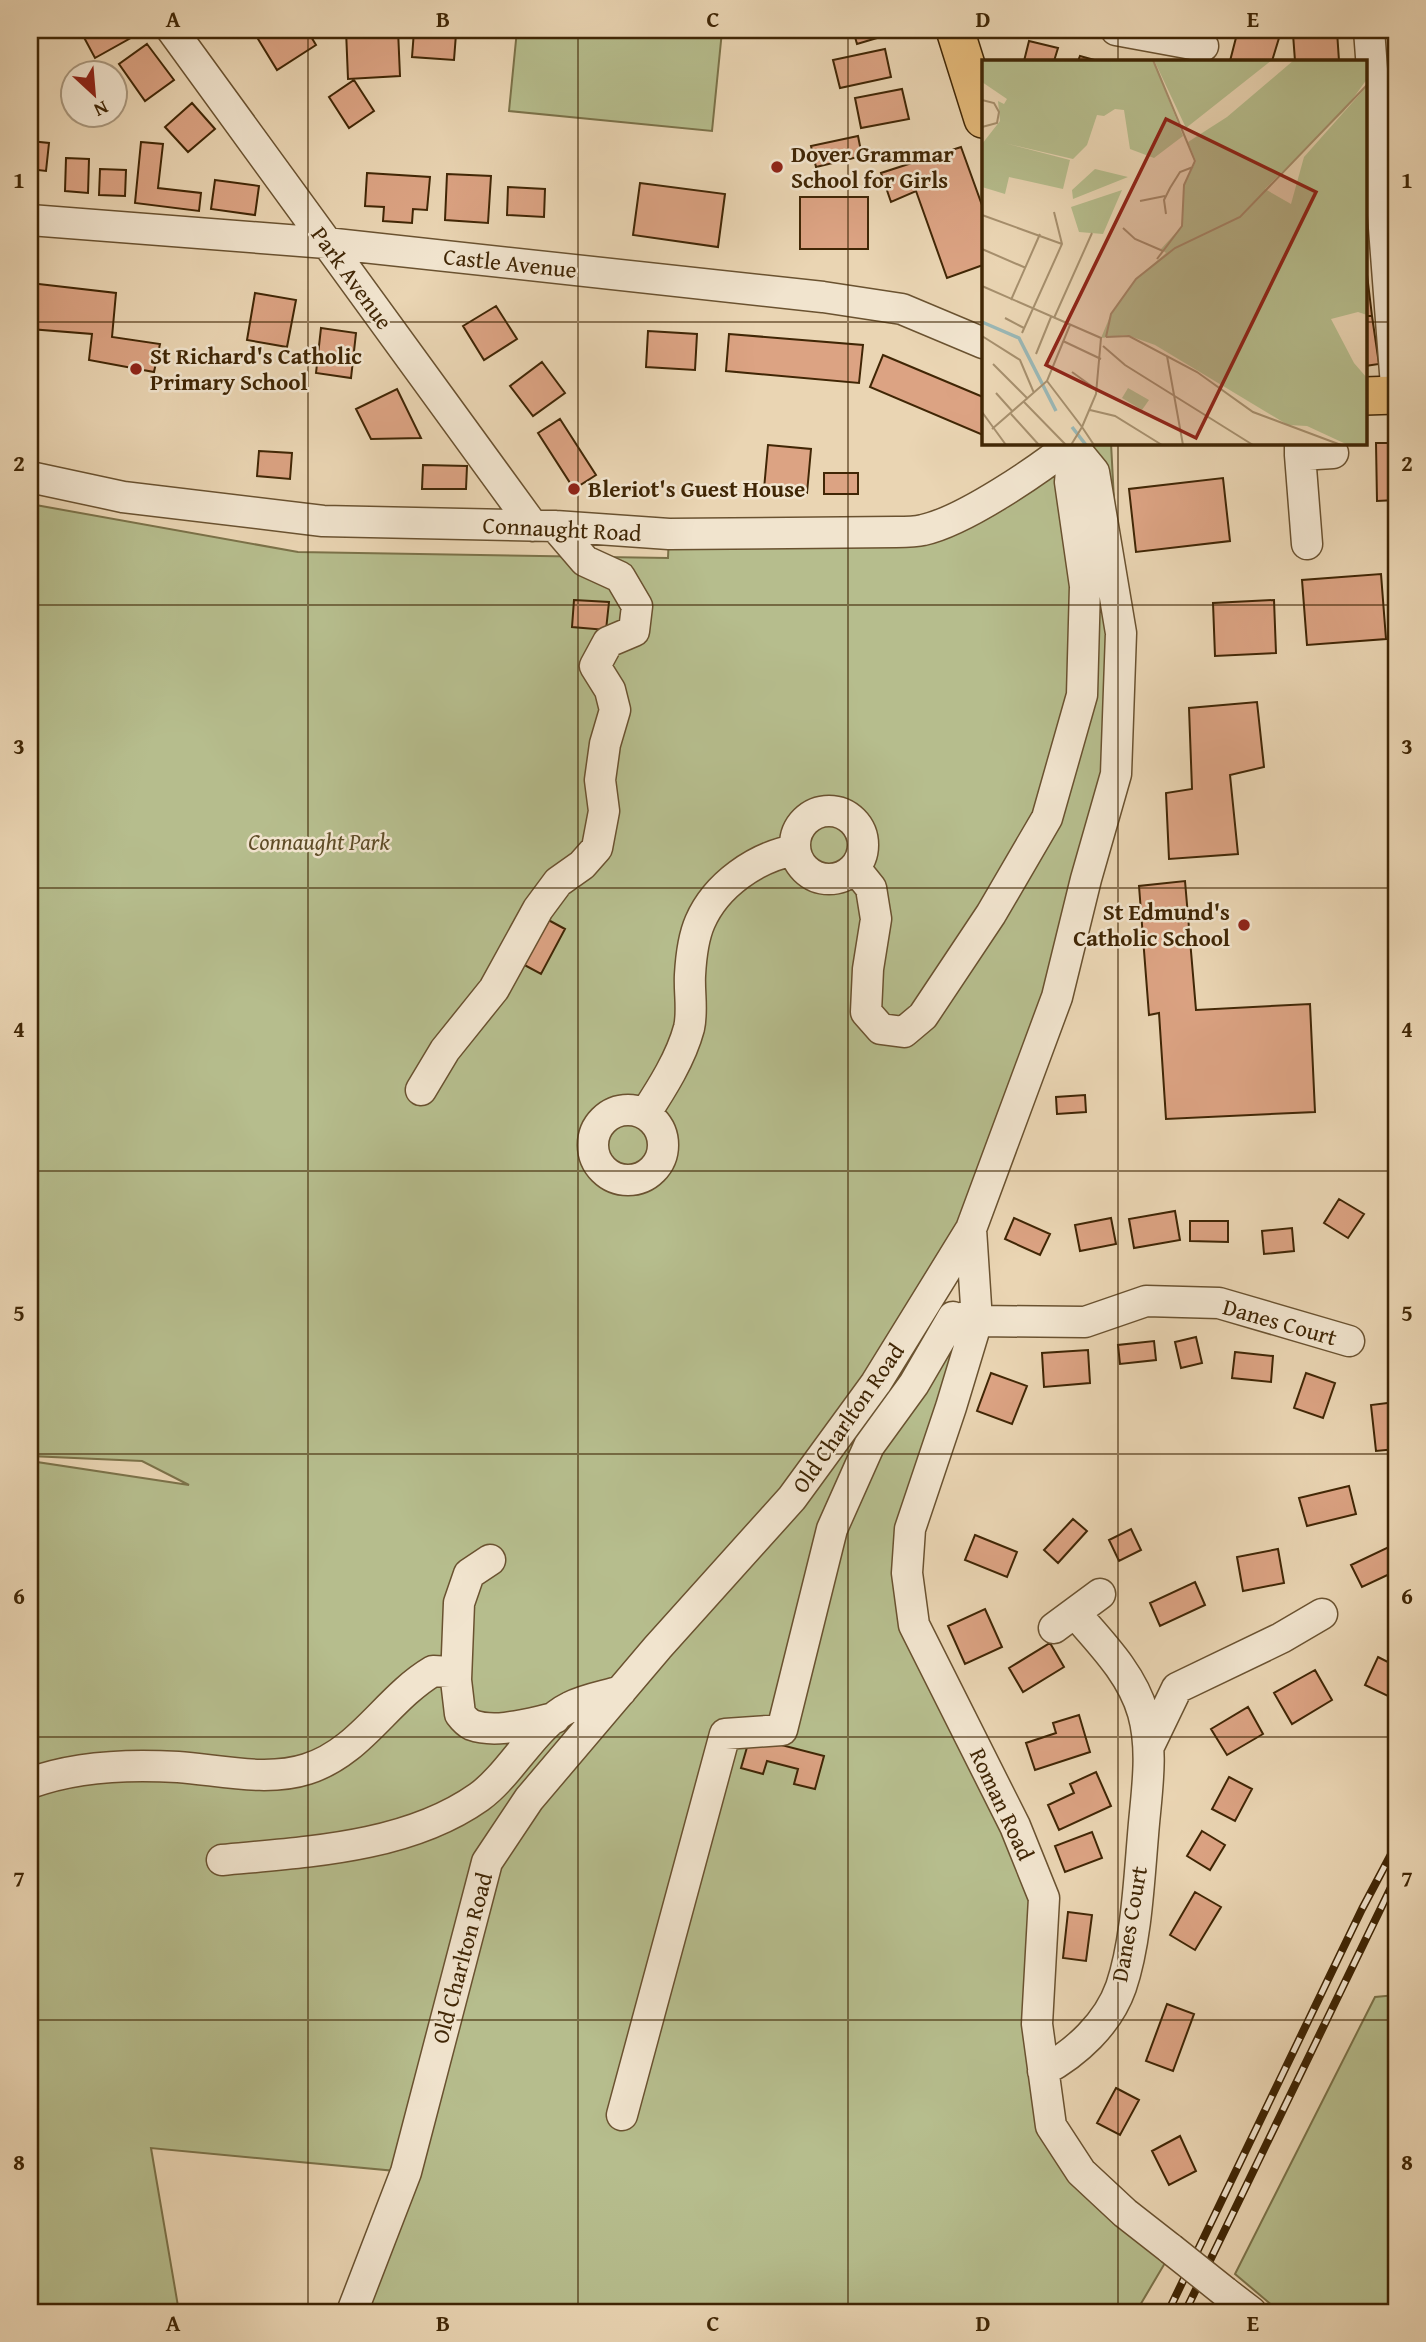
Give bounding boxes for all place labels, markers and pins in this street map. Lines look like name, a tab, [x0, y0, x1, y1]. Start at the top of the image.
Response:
place label: Dover Grammar School for Girls	[791, 137, 954, 196]
marker: Dover Grammar School for Girls	[769, 159, 785, 175]
place label: St Richard's Catholic Primary School	[150, 339, 362, 398]
marker: St Richard's Catholic Primary School	[128, 361, 144, 377]
place label: Bleriot's Guest House	[588, 472, 805, 505]
marker: Bleriot's Guest House	[566, 481, 582, 497]
place label: St Edmund's Catholic School	[1073, 895, 1230, 954]
marker: St Edmund's Catholic School	[1236, 917, 1252, 933]

